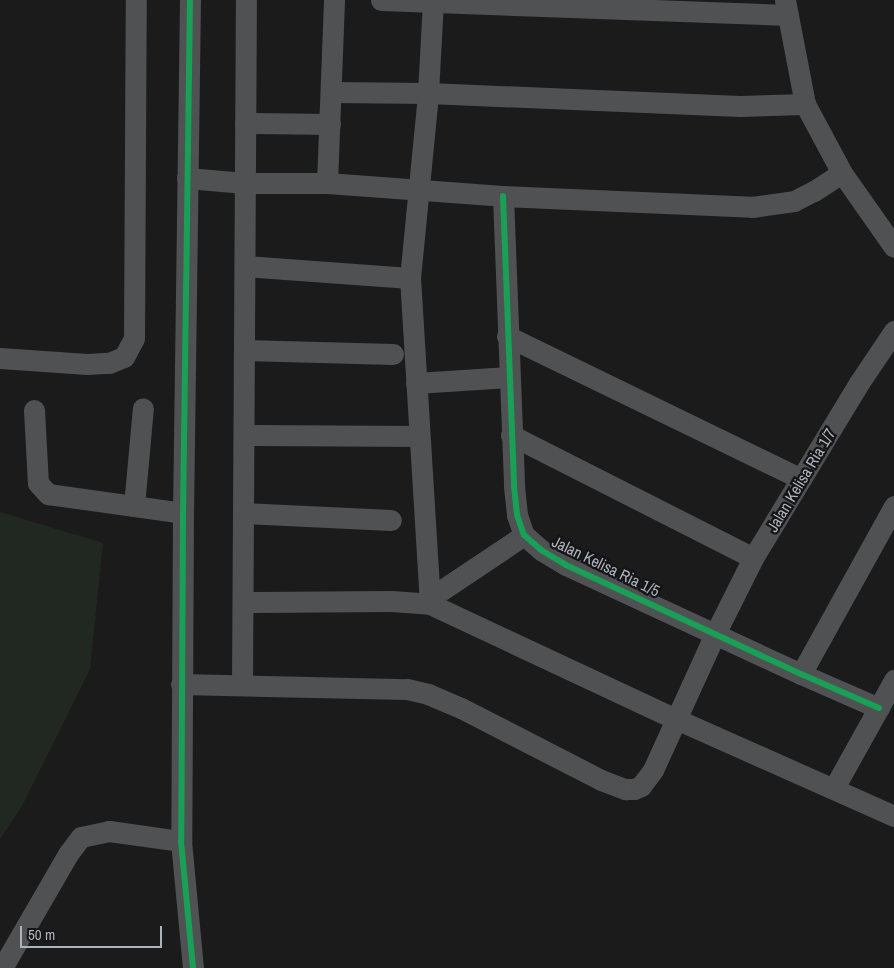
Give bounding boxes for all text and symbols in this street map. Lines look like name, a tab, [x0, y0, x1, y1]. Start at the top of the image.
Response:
street label: Jalan Kelisa Ria 1/7	[763, 425, 839, 535]
street label: Jalan Kelisa Ria 1/5	[549, 532, 663, 600]
scale bar	[22, 916, 165, 948]
text: 50 m	[28, 924, 55, 945]

